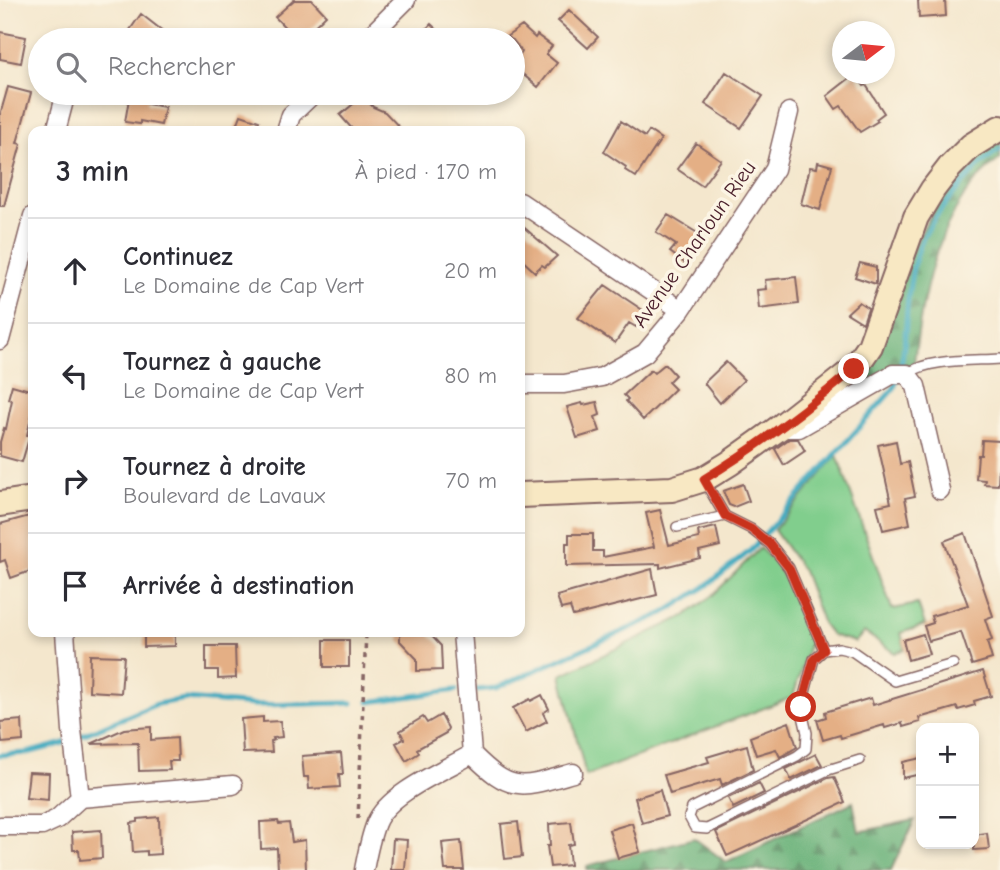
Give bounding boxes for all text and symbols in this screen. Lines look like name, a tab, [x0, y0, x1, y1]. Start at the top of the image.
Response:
north arrow	[832, 21, 895, 84]
search box	[28, 28, 525, 105]
icon: search	[52, 48, 90, 86]
text: Rechercher	[108, 52, 235, 82]
text: 3 min	[56, 154, 129, 189]
street label: Avenue Charloun Rieu	[627, 156, 761, 332]
text: À pied · 170 m	[355, 158, 497, 185]
text: Continuez	[123, 242, 233, 272]
icon: ahead	[56, 252, 94, 290]
text: 20 m	[444, 257, 497, 284]
text: Le Domaine de Cap Vert	[123, 272, 363, 299]
text: Tournez à gauche	[123, 347, 321, 377]
route end	[838, 353, 869, 384]
icon: left	[56, 357, 94, 395]
text: 80 m	[444, 362, 497, 389]
text: Le Domaine de Cap Vert	[123, 377, 363, 404]
text: Tournez à droite	[123, 452, 306, 482]
icon: right	[56, 462, 94, 500]
text: 70 m	[445, 467, 497, 494]
text: Boulevard de Lavaux	[123, 482, 325, 509]
icon: arrive	[56, 567, 94, 605]
text: Arrivée à destination	[123, 571, 354, 601]
route start	[785, 691, 816, 722]
map controls	[916, 723, 979, 849]
button: +	[916, 723, 979, 786]
button: −	[916, 786, 979, 849]

